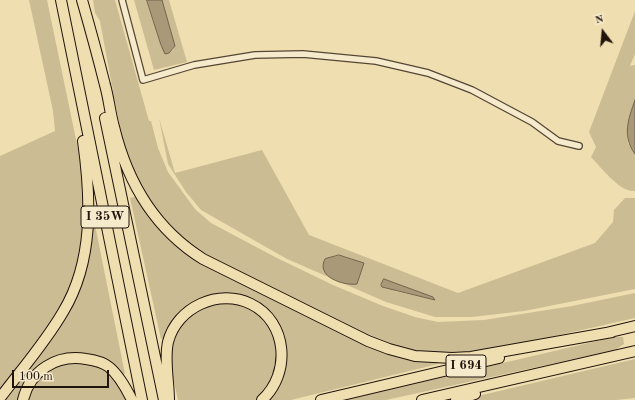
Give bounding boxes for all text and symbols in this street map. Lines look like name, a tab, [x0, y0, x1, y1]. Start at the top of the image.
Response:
north arrow	[583, 12, 623, 52]
text: N	[594, 14, 605, 26]
road number: I 35W	[81, 206, 129, 228]
road number: I 694	[446, 355, 486, 377]
scale bar	[14, 362, 111, 388]
text: 100 m	[19, 371, 53, 383]

